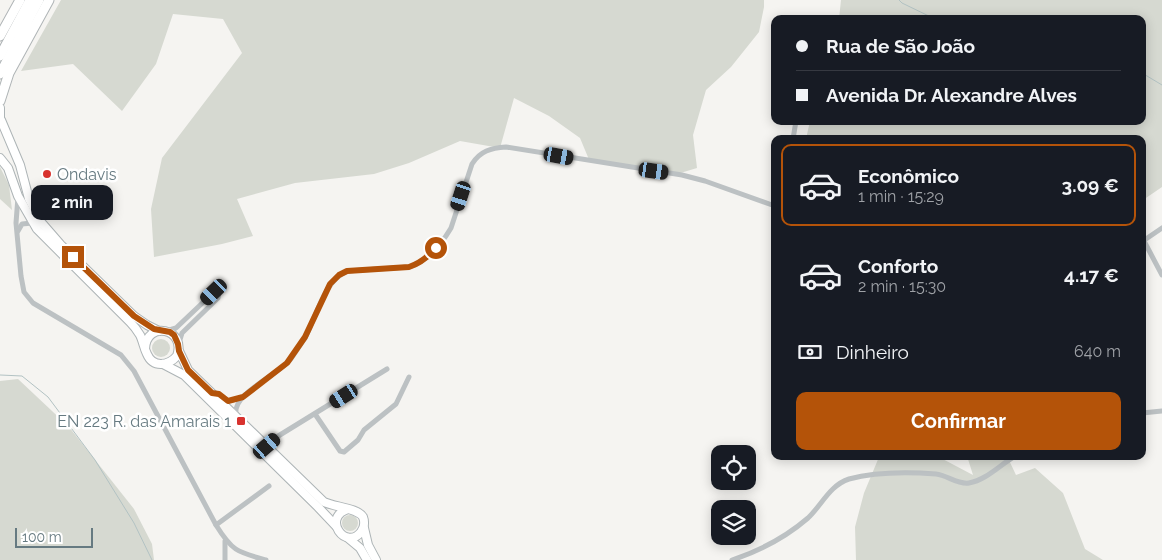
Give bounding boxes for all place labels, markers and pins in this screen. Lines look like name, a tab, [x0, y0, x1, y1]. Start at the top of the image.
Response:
place label: Ondavis	[57, 165, 117, 184]
marker: Ondavis	[41, 168, 53, 180]
place label: EN 223 R. das Amarais 1	[57, 412, 231, 431]
marker: EN 223 R. das Amarais 1	[235, 415, 247, 427]

